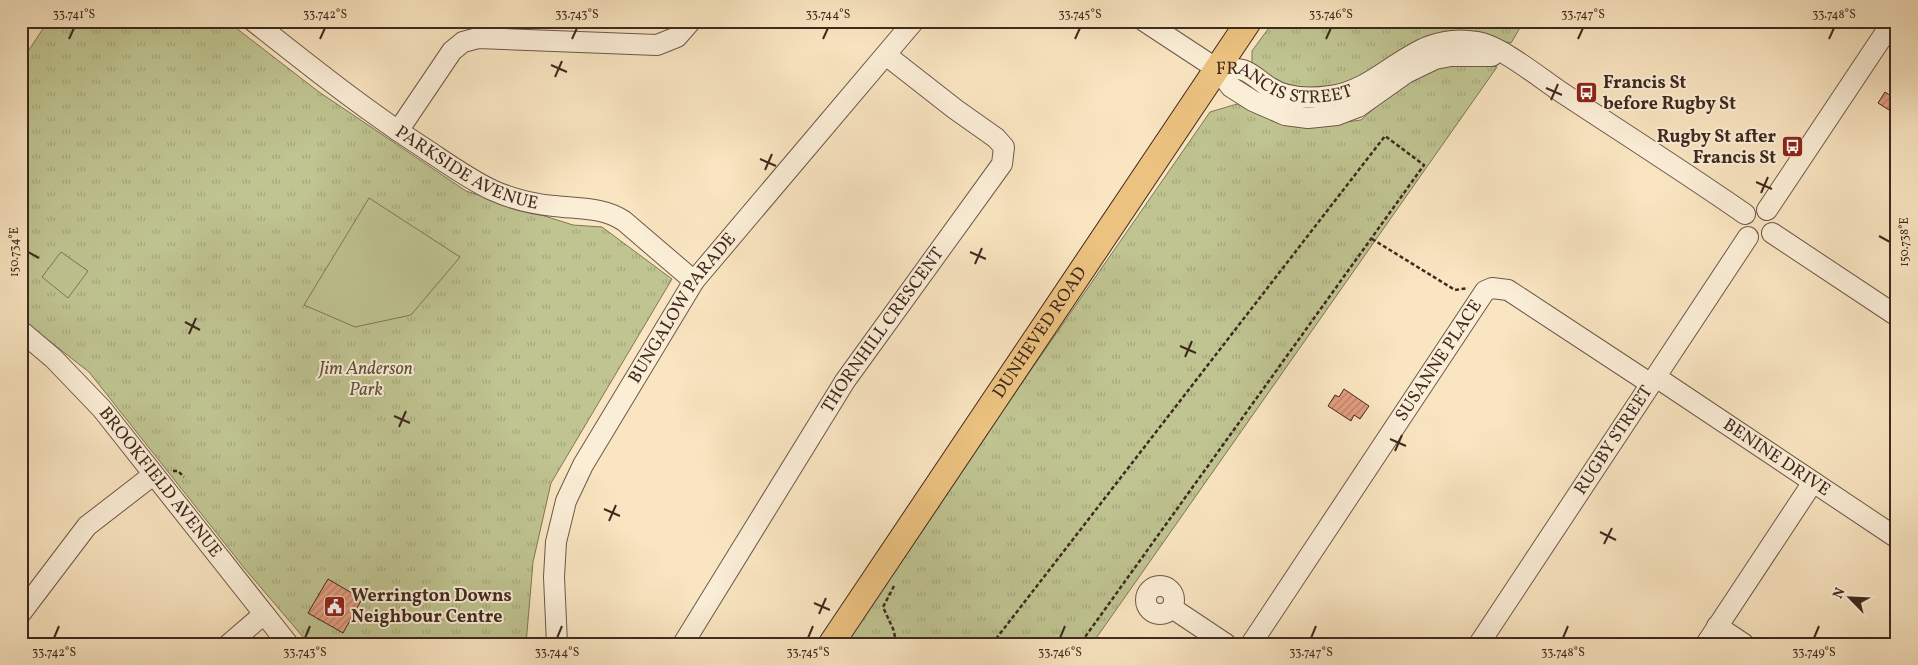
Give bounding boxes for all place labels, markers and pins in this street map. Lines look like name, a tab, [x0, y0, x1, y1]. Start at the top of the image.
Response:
place label: Francis St before Rugby St	[1603, 71, 1736, 117]
bus stop icon: Francis St before Rugby St	[1575, 81, 1599, 105]
place label: Rugby St after Francis St	[1657, 125, 1776, 171]
bus stop icon: Rugby St after Francis St	[1780, 135, 1804, 159]
place label: Werrington Downs Neighbour Centre	[351, 584, 512, 630]
public building icon: Werrington Downs Neighbour Centre	[323, 594, 347, 618]

